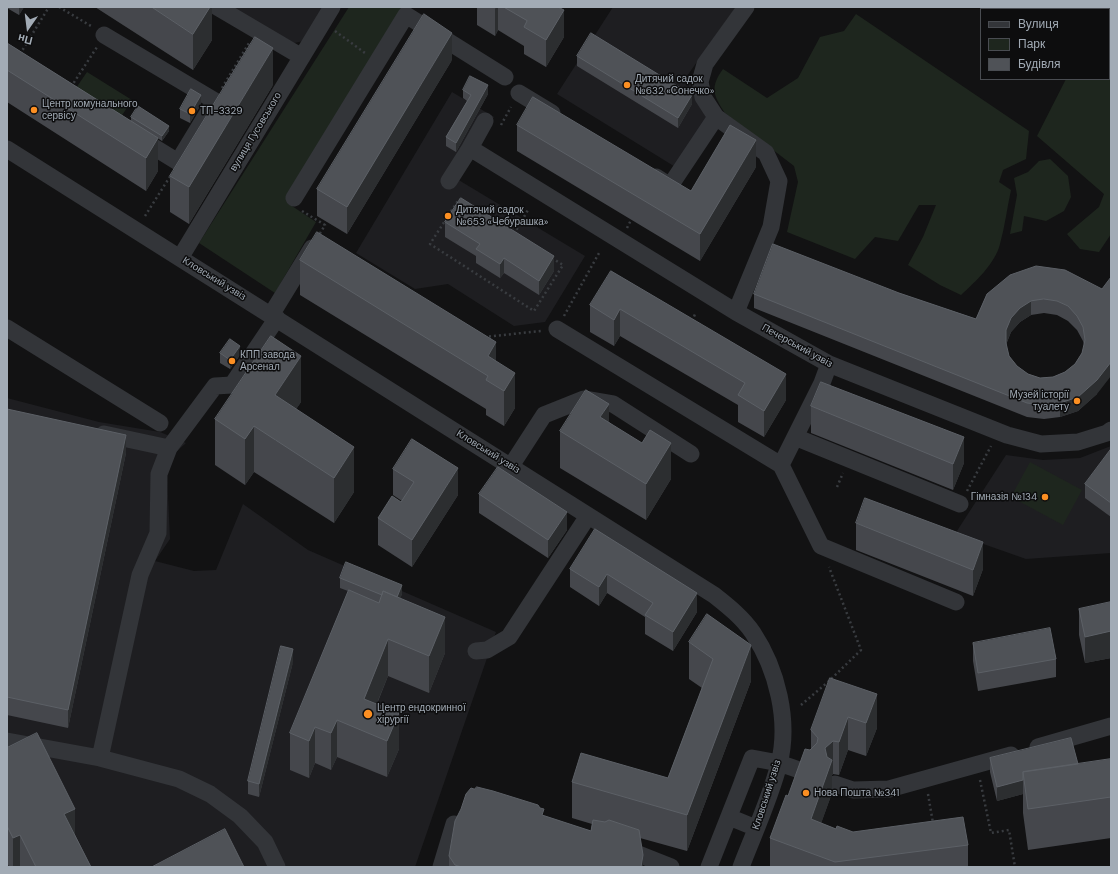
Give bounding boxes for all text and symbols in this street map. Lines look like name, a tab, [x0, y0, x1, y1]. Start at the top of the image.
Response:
north arrow	[8, 8, 48, 48]
legend	[980, 8, 1110, 80]
text: Вулиця	[1018, 16, 1059, 32]
text: Пн	[16, 31, 34, 48]
text: Парк	[1018, 36, 1045, 52]
text: Будівля	[1018, 56, 1060, 72]
place label: Дитячий садок №632 «Сонечко»	[635, 73, 714, 96]
marker: Дитячий садок №632 «Сонечко»	[622, 80, 632, 90]
street label: вулиця Гусовського	[228, 90, 284, 174]
place label: Центр комунального сервісу	[42, 98, 138, 122]
marker: Центр комунального сервісу	[29, 105, 39, 115]
place label: ТП-3329	[200, 105, 242, 117]
marker: ТП-3329	[187, 106, 197, 116]
place label: Дитячий садок №653 «Чебурашка»	[456, 204, 548, 228]
marker: Дитячий садок №653 «Чебурашка»	[443, 211, 453, 221]
street label: Кловський узвіз	[180, 255, 248, 303]
street label: Печерський узвіз	[760, 322, 834, 370]
place label: КПП завода Арсенал	[240, 349, 295, 372]
marker: КПП завода Арсенал	[227, 356, 237, 366]
place label: Музей історії туалету	[1009, 389, 1069, 412]
marker: Музей історії туалету	[1072, 396, 1082, 406]
street label: Кловський узвіз	[454, 428, 522, 476]
place label: Гімназія №134	[971, 491, 1037, 503]
marker: Гімназія №134	[1040, 492, 1050, 502]
place label: Центр ендокринної хірургії	[377, 702, 466, 726]
marker: Центр ендокринної хірургії	[362, 708, 374, 720]
street label: Кловський узвіз	[750, 759, 784, 831]
place label: Нова Пошта №341	[814, 787, 899, 799]
marker: Нова Пошта №341	[801, 788, 811, 798]

